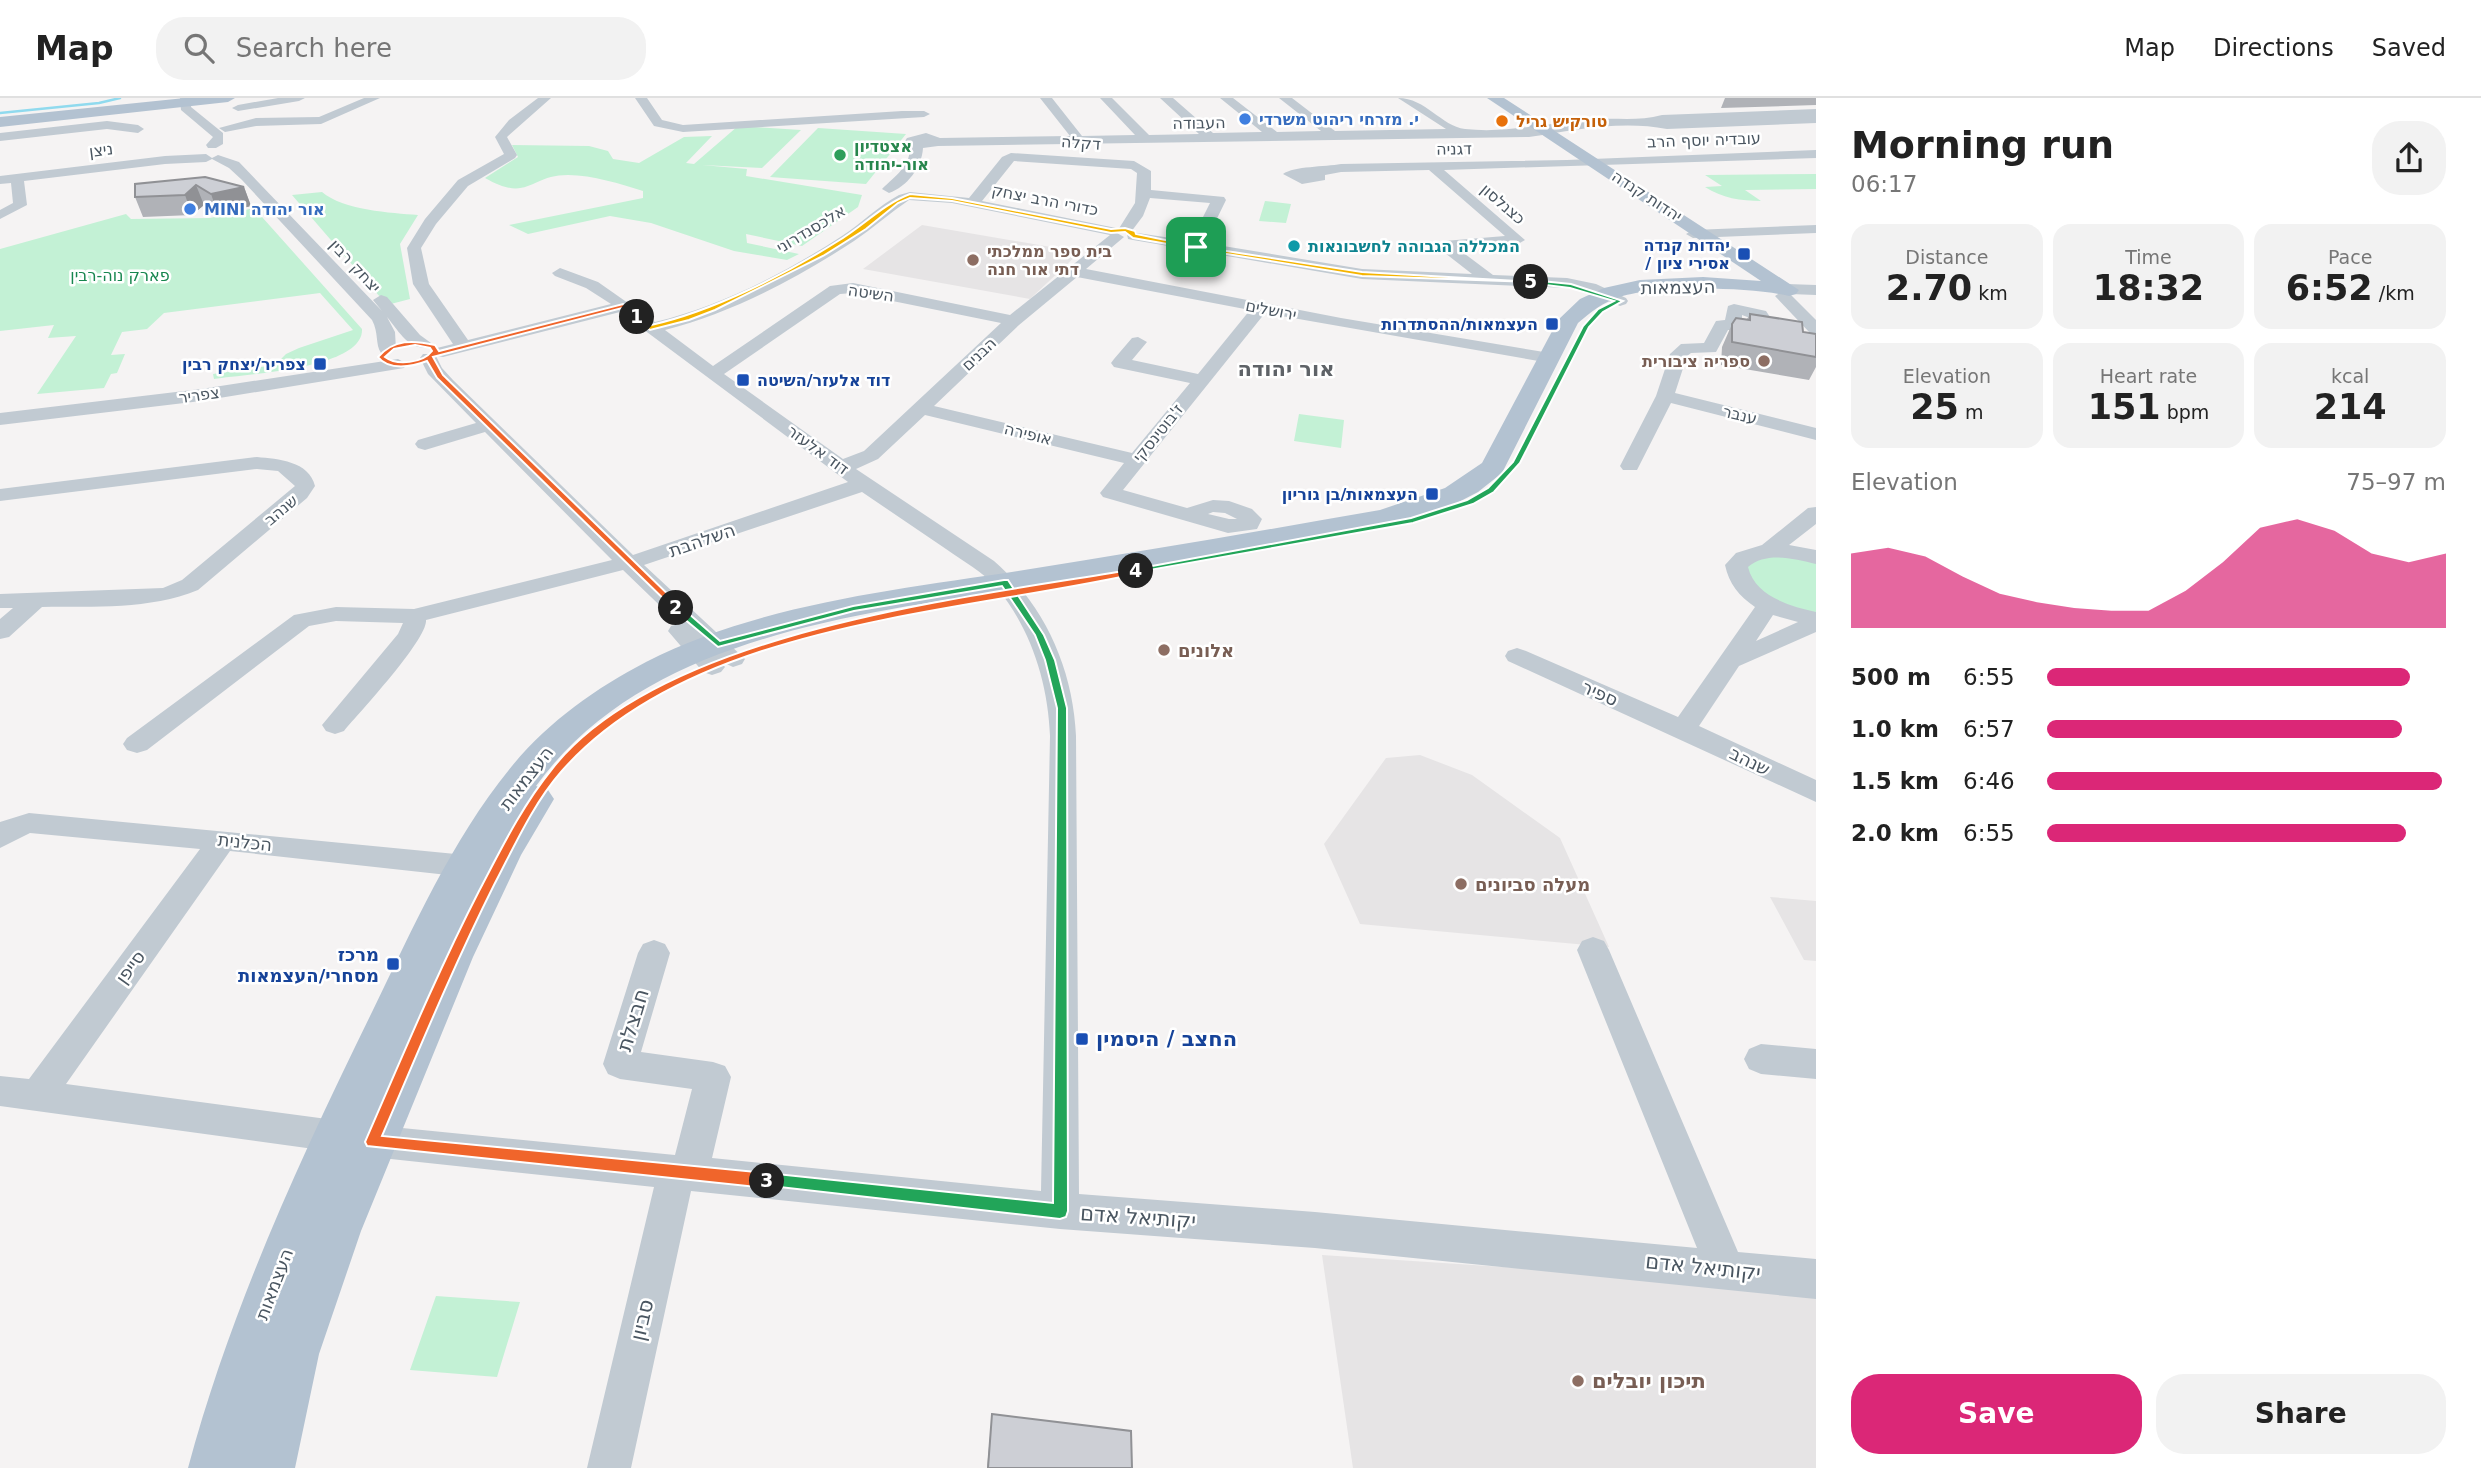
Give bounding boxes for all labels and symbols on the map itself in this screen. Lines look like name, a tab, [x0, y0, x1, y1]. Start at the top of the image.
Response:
place label: י. מזרחי ריהוט משרדי	[1259, 110, 1419, 129]
marker: י. מזרחי ריהוט משרדי	[1237, 111, 1253, 127]
place label: טורקיש גריל	[1516, 112, 1607, 131]
street label: העבודה	[1172, 113, 1226, 133]
marker: טורקיש גריל	[1494, 113, 1510, 129]
street label: עובדיה יוסף הרב	[1647, 129, 1761, 151]
street label: דקלה	[1061, 132, 1102, 154]
place label: אצטדיון אור-יהודה	[854, 137, 929, 174]
street label: ניצן	[88, 139, 114, 161]
street label: דגניה	[1436, 139, 1472, 159]
marker: אצטדיון אור-יהודה	[832, 147, 848, 163]
street label: יהדות קנדה	[1608, 166, 1686, 226]
street label: כדורי הרב יצחק	[990, 180, 1100, 220]
street label: כצנלסון	[1477, 180, 1529, 228]
place label: MINI אור יהודה	[204, 200, 325, 219]
marker: MINI אור יהודה	[182, 201, 198, 217]
street label: אלכסנדרוני	[773, 201, 849, 257]
pin	[1166, 217, 1226, 277]
street label: יצחק רבין	[325, 235, 385, 297]
place label: יהדות קנדה / אסירי ציון	[1643, 236, 1730, 273]
place label: המכללה הגבוהה לחשבונאות	[1308, 237, 1520, 256]
marker: המכללה הגבוהה לחשבונאות	[1286, 238, 1302, 254]
place label: בית ספר ממלכתי דתי אור חנה	[987, 242, 1112, 279]
marker: יהדות קנדה / אסירי ציון	[1736, 246, 1752, 262]
marker: בית ספר ממלכתי דתי אור חנה	[965, 252, 981, 268]
pin: 5	[1514, 264, 1548, 300]
park label: פארק נוה-רבין	[70, 266, 170, 285]
street label: העצמאות	[1640, 276, 1716, 298]
street label: השיטה	[847, 280, 895, 306]
street label: ירושלים	[1244, 296, 1298, 324]
pin: 1	[620, 300, 654, 334]
place label: העצמאות/ההסתדרות	[1381, 315, 1538, 334]
marker: העצמאות/ההסתדרות	[1544, 316, 1560, 332]
street label: הבנים	[958, 333, 1000, 375]
place label: ספריה ציבורית	[1642, 352, 1750, 371]
marker: ספריה ציבורית	[1756, 353, 1772, 369]
place label: צפריר/יצחק רבין	[182, 355, 306, 374]
marker: צפריר/יצחק רבין	[312, 356, 328, 372]
district label: אור יהודה	[1237, 357, 1335, 381]
place label: דוד אלעזר/השיטה	[757, 371, 890, 390]
marker: דוד אלעזר/השיטה	[735, 372, 751, 388]
street label: צפריר	[177, 383, 221, 407]
street label: ז'בוטינסקי	[1129, 400, 1187, 466]
street label: ענבר	[1721, 402, 1759, 428]
street label: אופירה	[1002, 419, 1054, 449]
street label: דוד אלעזר	[784, 421, 853, 479]
place label: העצמאות/בן גוריון	[1282, 485, 1418, 504]
marker: העצמאות/בן גוריון	[1424, 486, 1440, 502]
street label: שנהב	[261, 491, 301, 529]
street label: השלהבת	[666, 519, 738, 561]
pin: 4	[1118, 554, 1154, 588]
pin: 2	[658, 590, 694, 626]
place label: אלונים	[1178, 640, 1234, 661]
marker: אלונים	[1156, 642, 1172, 658]
street label: ספיר	[1579, 676, 1621, 710]
street label: העצמאות	[495, 742, 557, 814]
street label: שנהב	[1726, 742, 1774, 780]
street label: הכלנית	[217, 829, 273, 855]
place label: מעלה סביונים	[1475, 874, 1590, 895]
marker: מעלה סביונים	[1453, 876, 1469, 892]
place label: מרכז מסחרי/העצמאות	[238, 944, 379, 986]
street label: סייפן	[111, 946, 149, 988]
marker: מרכז מסחרי/העצמאות	[385, 956, 401, 972]
street label: חבצלת	[612, 986, 654, 1054]
place label: החצב / היסמין	[1096, 1027, 1237, 1051]
marker: החצב / היסמין	[1074, 1031, 1090, 1047]
pin: 3	[750, 1164, 784, 1198]
street label: יקותיאל אדם	[1079, 1201, 1197, 1233]
street label: העצמאות	[251, 1245, 297, 1323]
street label: יקותיאל אדם	[1644, 1249, 1762, 1285]
street label: סביון	[626, 1297, 658, 1343]
place label: תיכון יובלים	[1592, 1369, 1706, 1393]
marker: תיכון יובלים	[1570, 1373, 1586, 1389]

